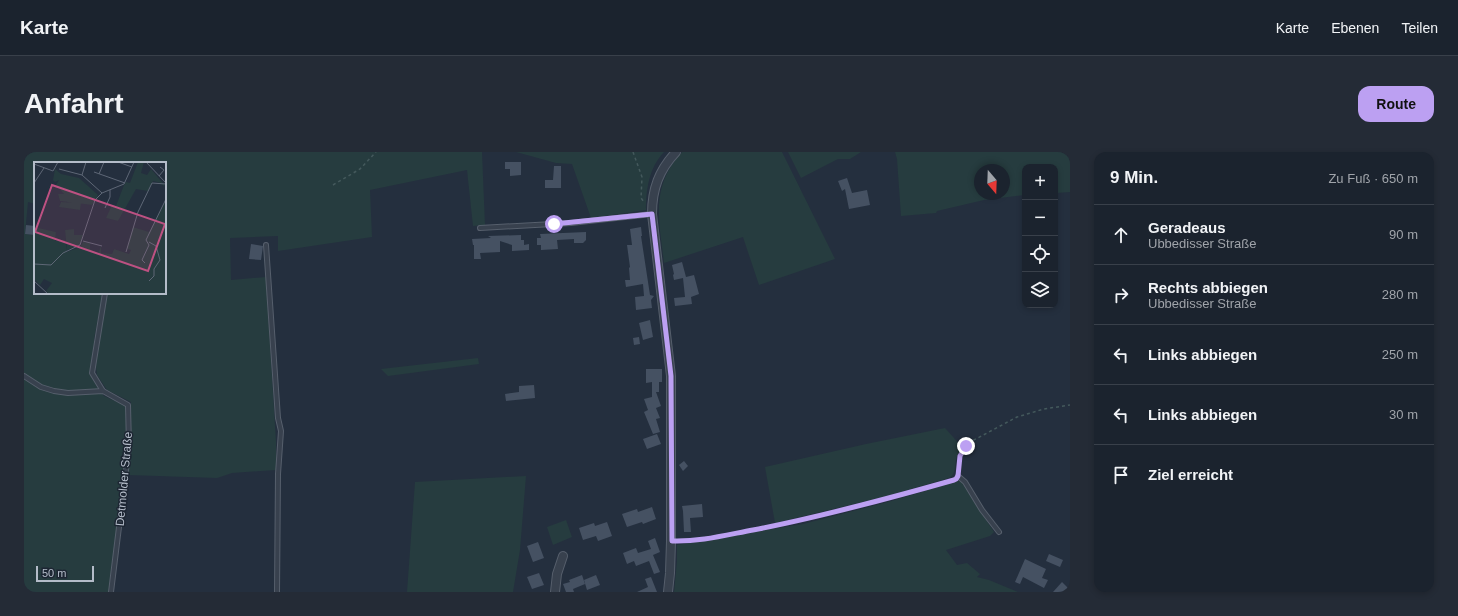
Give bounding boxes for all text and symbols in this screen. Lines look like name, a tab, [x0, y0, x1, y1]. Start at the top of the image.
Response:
text: Karte	[20, 17, 69, 38]
text: Karte	[1276, 20, 1309, 36]
text: Ebenen	[1331, 20, 1379, 36]
text: Teilen	[1401, 20, 1438, 36]
button: Route	[1358, 86, 1434, 122]
text: Anfahrt	[24, 88, 124, 119]
inset map	[34, 162, 166, 294]
north arrow	[974, 164, 1010, 200]
map controls	[1022, 164, 1058, 308]
button: +	[1022, 164, 1058, 200]
text: 9 Min.	[1110, 168, 1158, 187]
text: Zu Fuß · 650 m	[1328, 171, 1418, 186]
button: −	[1022, 200, 1058, 236]
route start	[545, 215, 563, 233]
text: Geradeaus	[1148, 219, 1226, 236]
icon: ahead	[1110, 224, 1132, 246]
text: 90 m	[1389, 227, 1418, 242]
button: locate	[1022, 236, 1058, 272]
text: Ubbedisser Straße	[1148, 236, 1256, 251]
button: layers	[1022, 272, 1058, 308]
text: Rechts abbiegen	[1148, 279, 1268, 296]
icon: right	[1110, 284, 1132, 306]
text: 280 m	[1382, 287, 1418, 302]
text: Ubbedisser Straße	[1148, 296, 1256, 311]
icon: left	[1110, 344, 1132, 366]
text: Links abbiegen	[1148, 346, 1257, 363]
text: 250 m	[1382, 347, 1418, 362]
icon: left	[1110, 404, 1132, 426]
text: Links abbiegen	[1148, 406, 1257, 423]
text: 30 m	[1389, 407, 1418, 422]
street label: Detmolder Straße	[113, 431, 135, 527]
route end	[957, 437, 975, 455]
icon: arrive	[1110, 464, 1132, 486]
text: Ziel erreicht	[1148, 466, 1233, 483]
scale bar	[36, 564, 94, 583]
text: 50 m	[42, 567, 66, 579]

